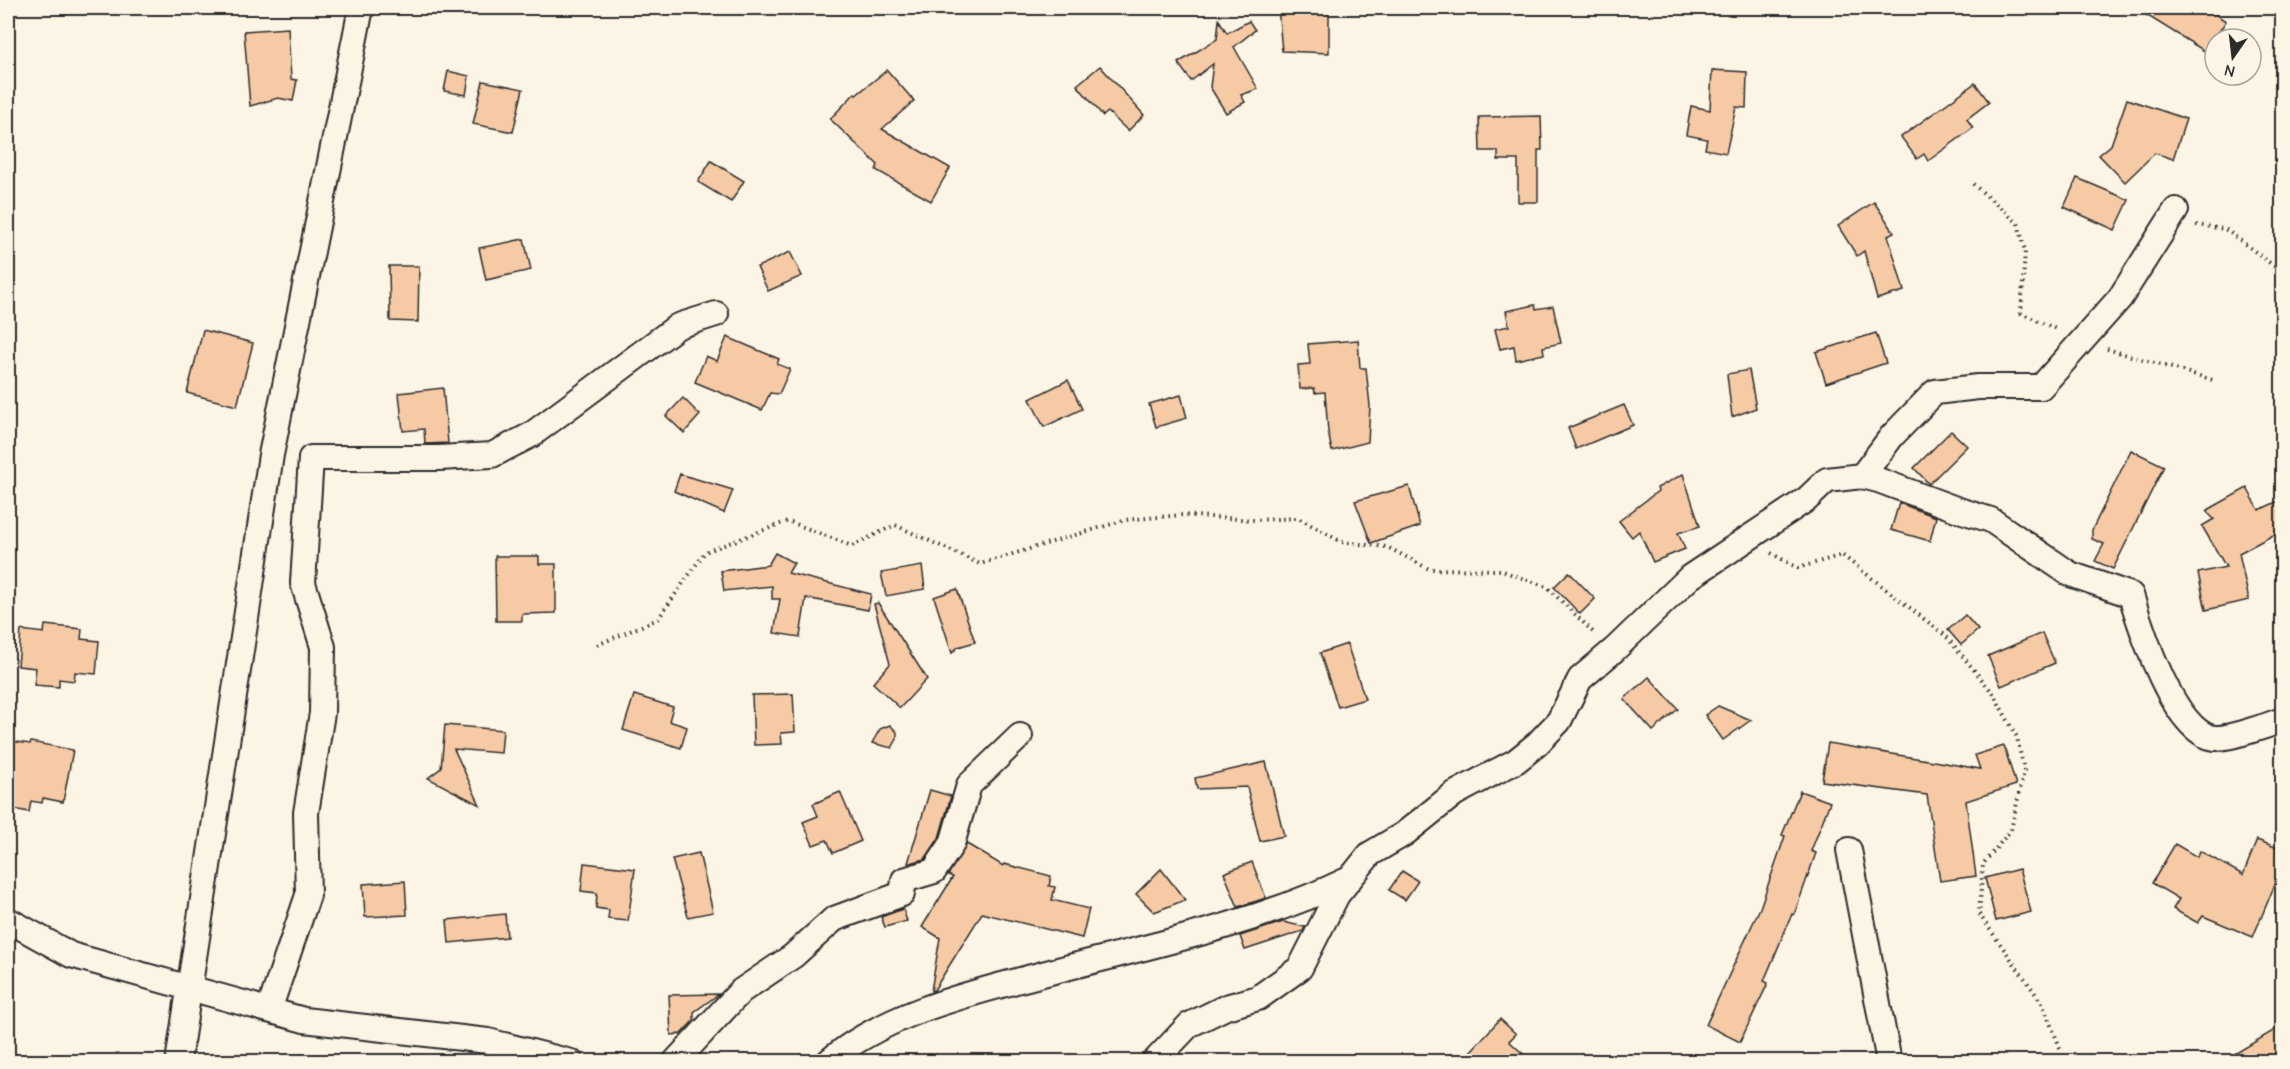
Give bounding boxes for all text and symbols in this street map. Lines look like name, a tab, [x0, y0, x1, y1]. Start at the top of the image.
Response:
north arrow	[2203, 27, 2263, 87]
text: N	[2222, 61, 2237, 81]

